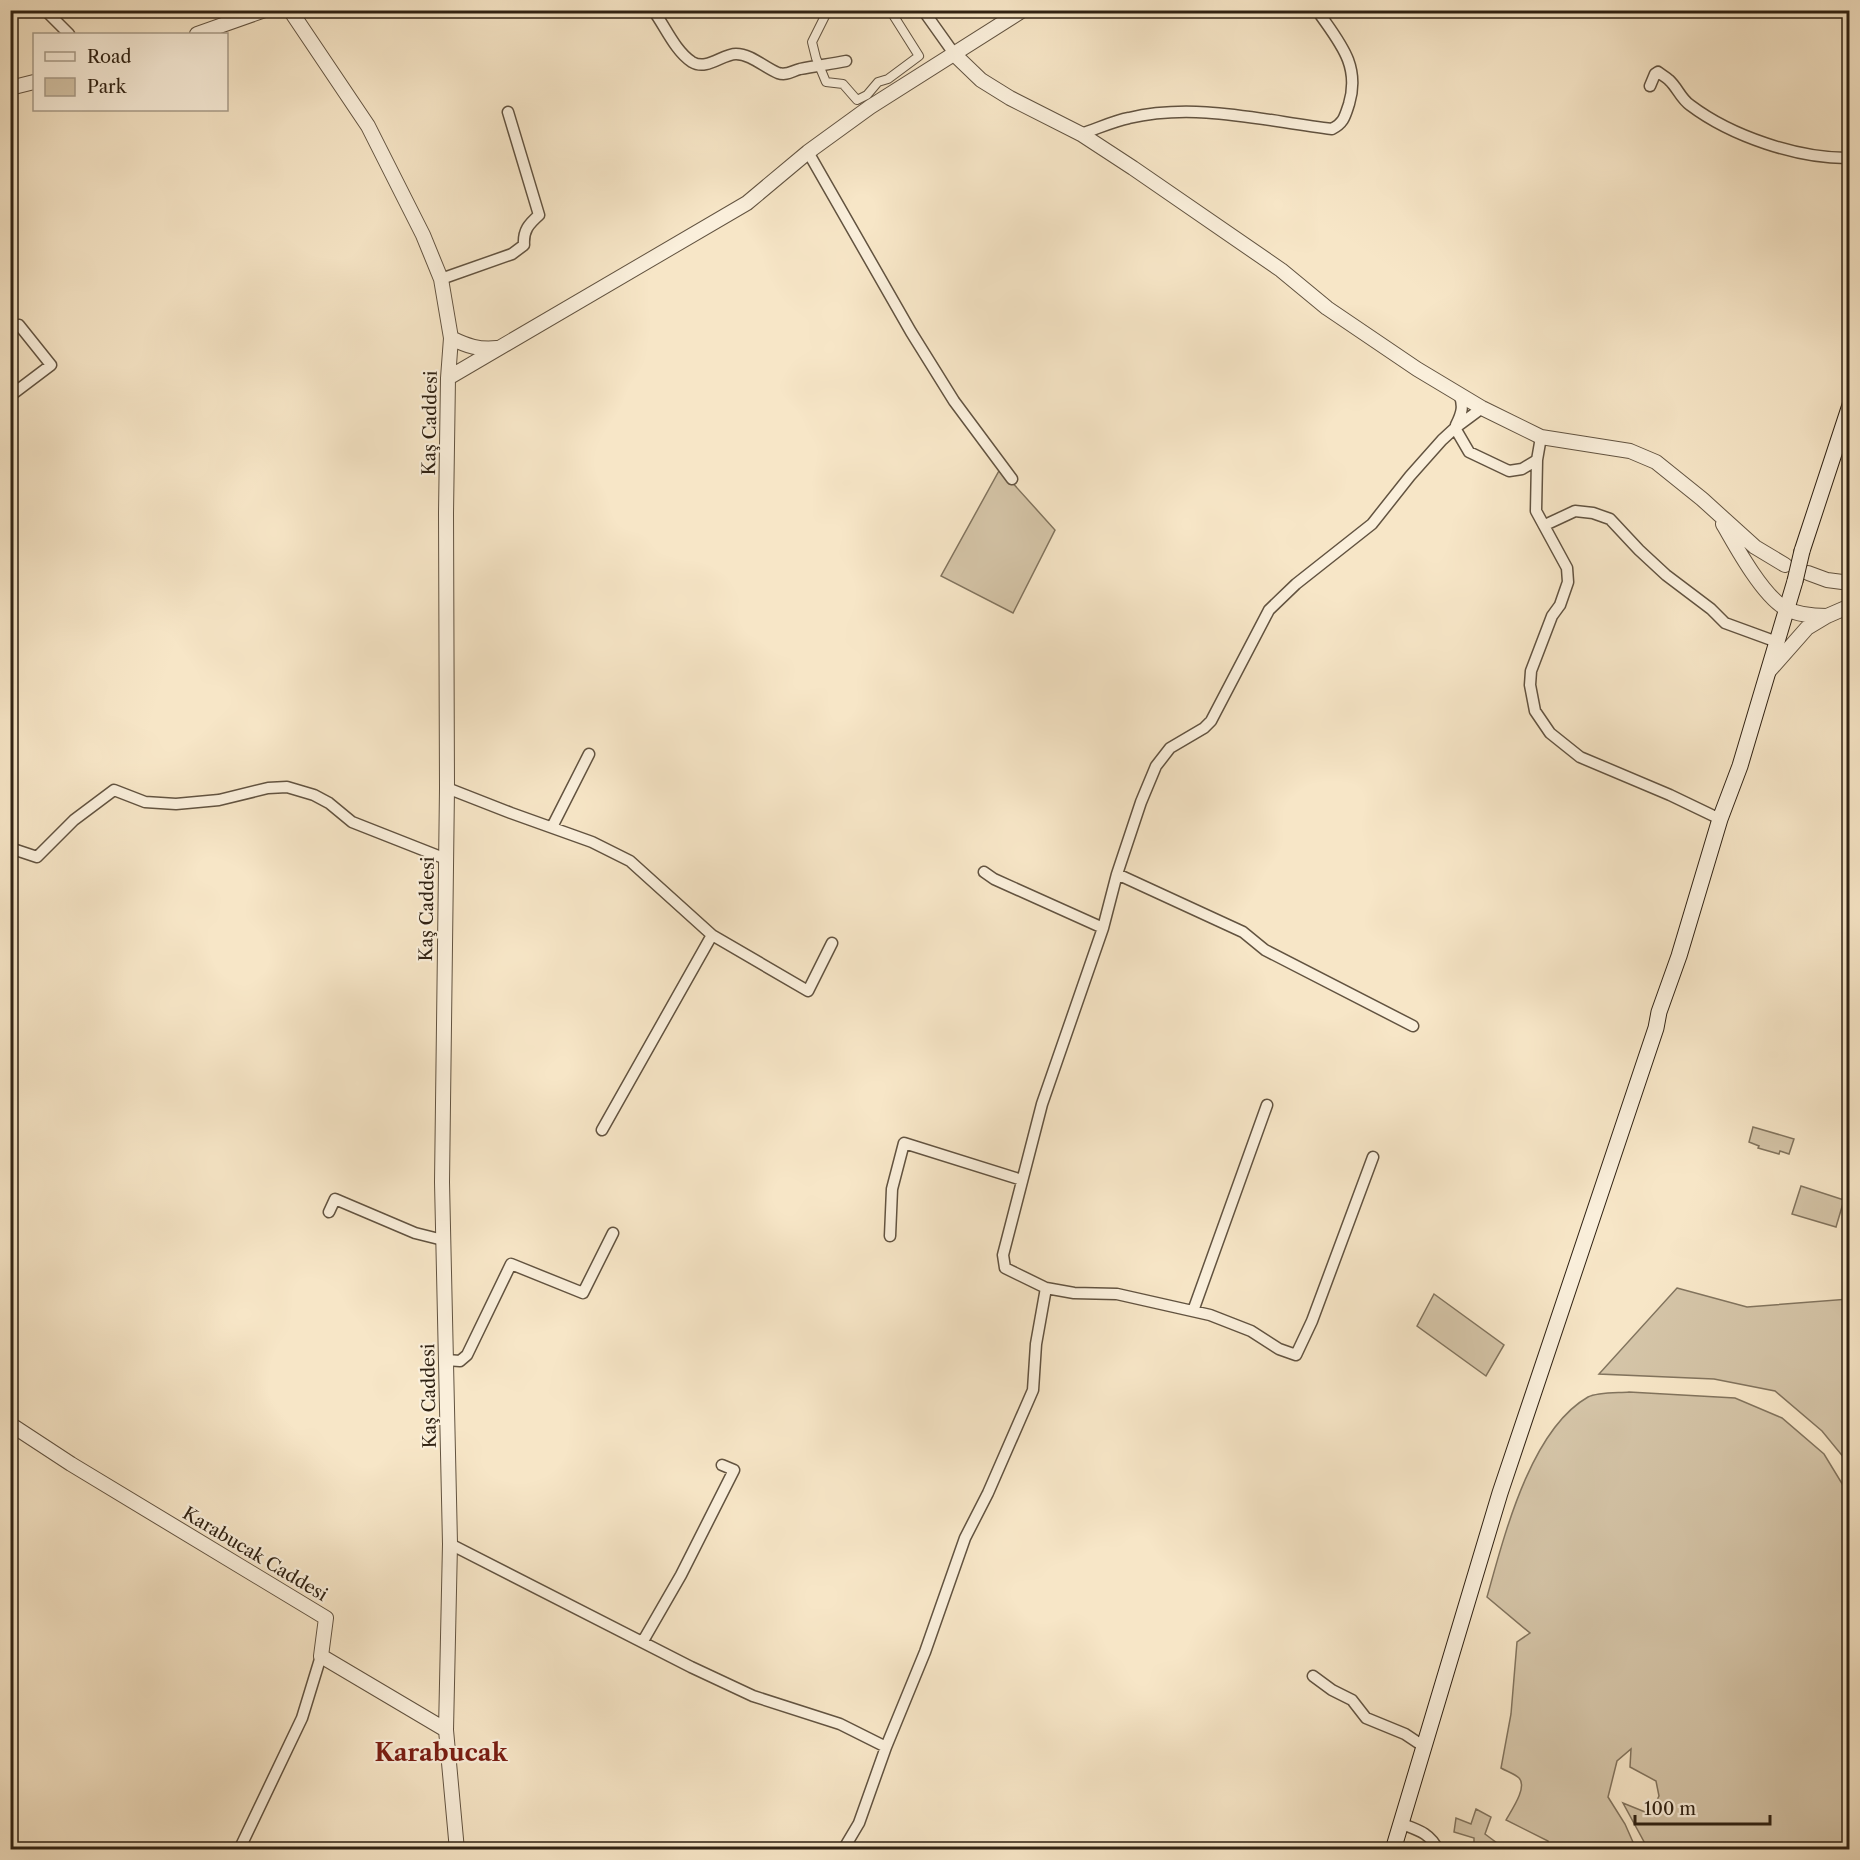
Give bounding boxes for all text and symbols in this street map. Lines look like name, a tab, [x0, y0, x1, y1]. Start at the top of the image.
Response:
legend	[33, 33, 228, 111]
text: Road	[87, 46, 132, 68]
text: Park	[87, 76, 128, 98]
street label: Kaş Caddesi	[418, 370, 442, 476]
street label: Kaş Caddesi	[415, 856, 439, 962]
street label: Kaş Caddesi	[417, 1343, 441, 1449]
street label: Karabucak Caddesi	[179, 1502, 332, 1606]
district label: Karabucak	[375, 1738, 509, 1767]
scale bar	[1635, 1788, 1770, 1826]
text: 100 m	[1644, 1798, 1696, 1820]

